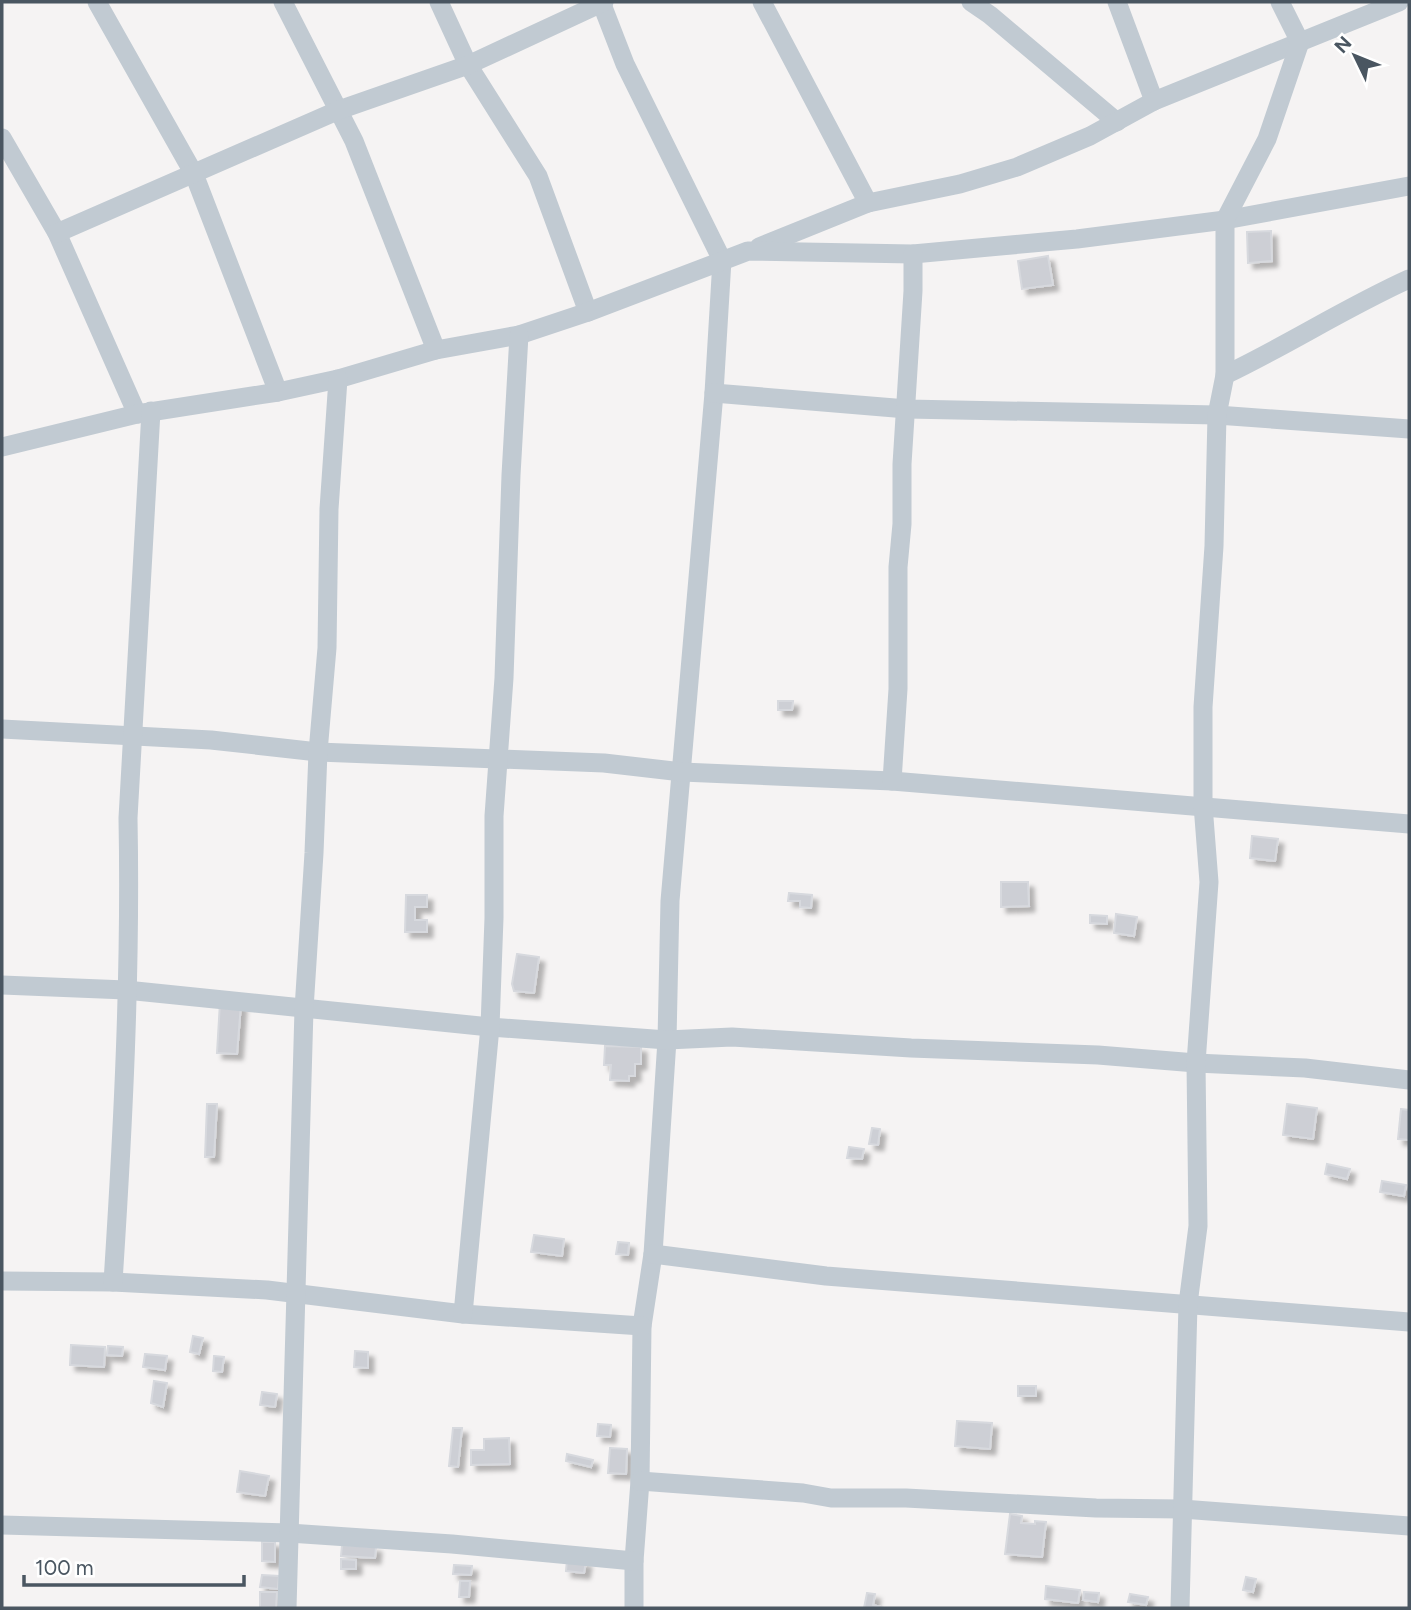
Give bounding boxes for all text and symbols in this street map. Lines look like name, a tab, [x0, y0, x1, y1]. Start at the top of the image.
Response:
north arrow	[1320, 21, 1390, 91]
text: N	[1330, 32, 1356, 58]
scale bar	[24, 1544, 245, 1588]
text: 100 m	[35, 1555, 94, 1580]

